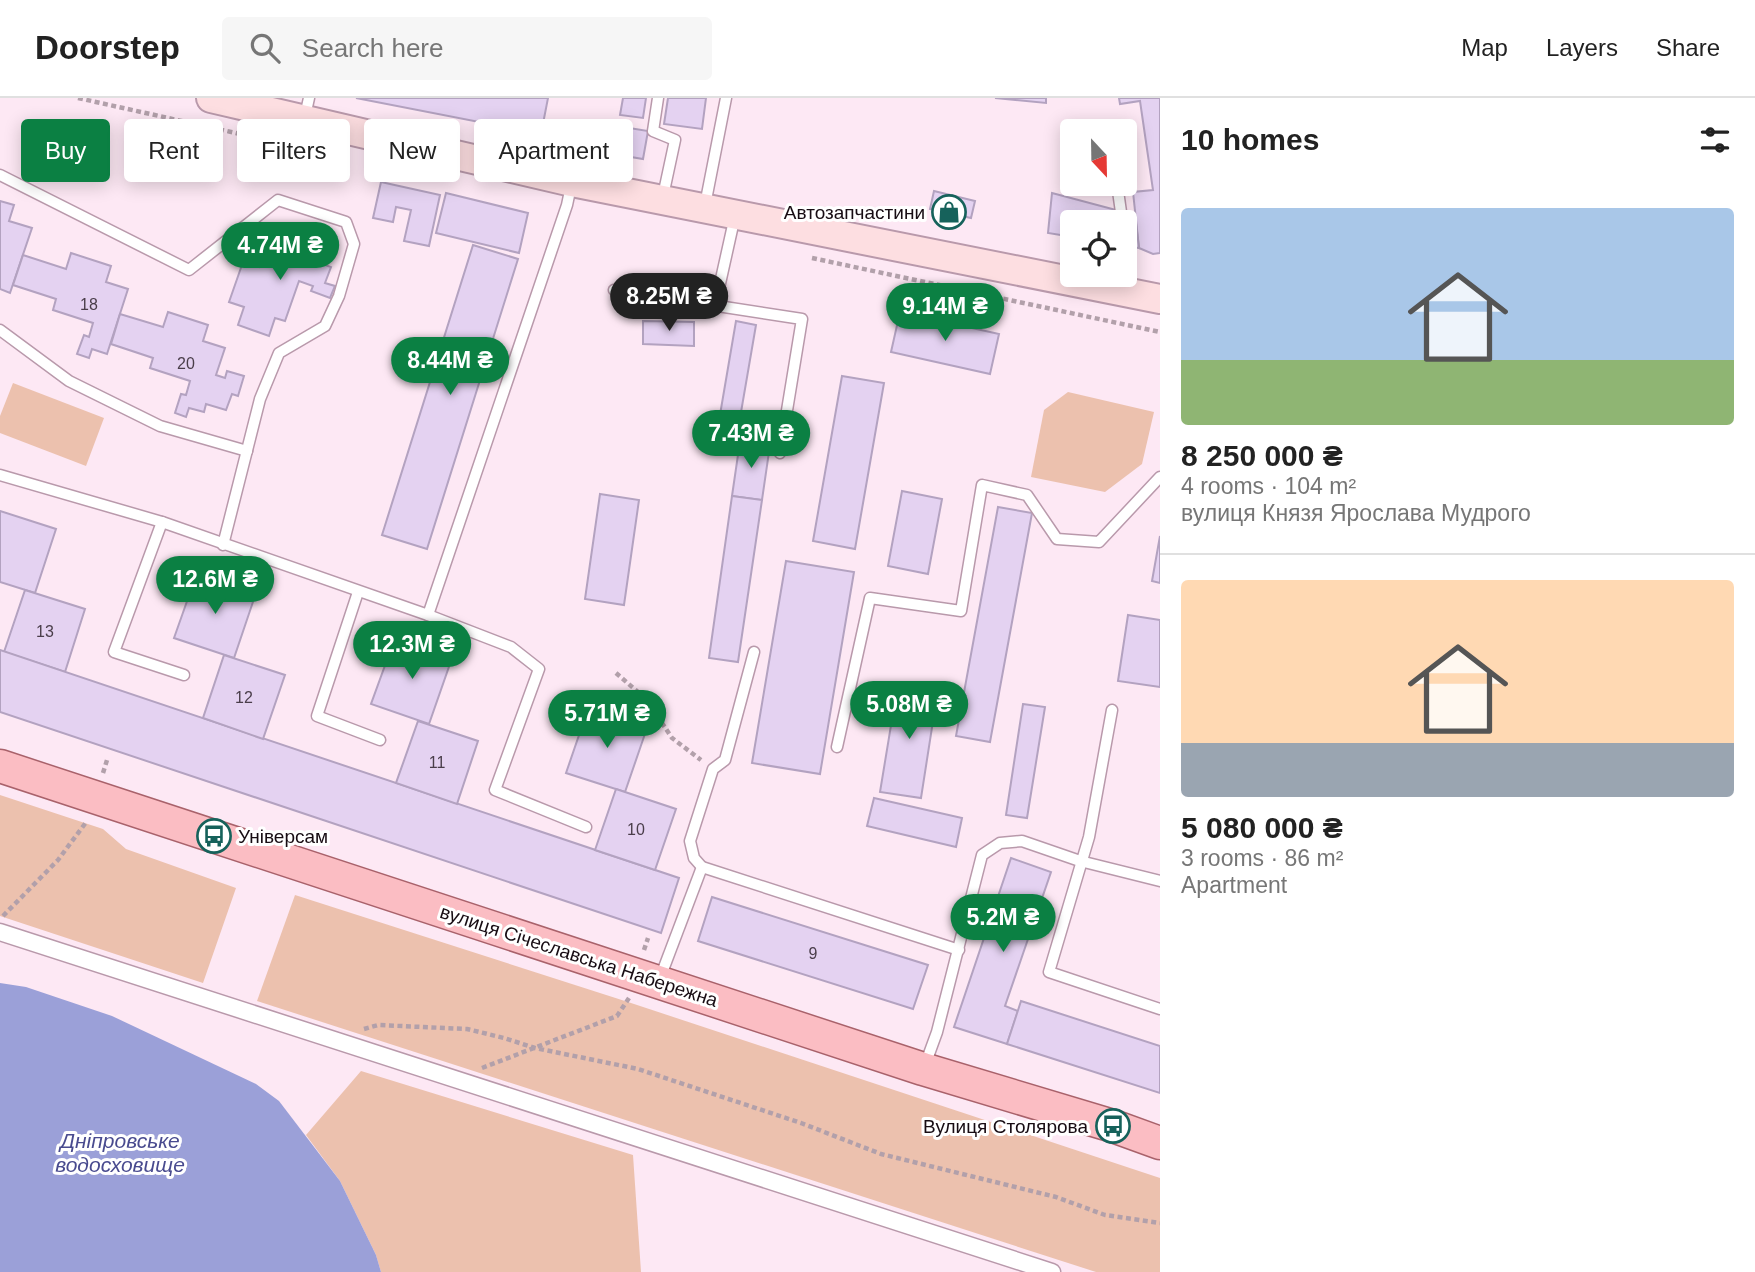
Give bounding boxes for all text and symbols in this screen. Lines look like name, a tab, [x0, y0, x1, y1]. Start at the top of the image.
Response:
search box	[222, 17, 712, 80]
text: Doorstep	[35, 29, 180, 66]
icon: search	[246, 29, 284, 67]
text: Search here	[302, 33, 444, 63]
text: Map	[1461, 34, 1508, 61]
text: Layers	[1546, 34, 1618, 61]
text: Share	[1656, 34, 1720, 61]
chip: Buy	[21, 119, 110, 182]
chip: Rent	[124, 119, 223, 182]
chip: Filters	[237, 119, 350, 182]
chip: New	[364, 119, 460, 182]
chip: Apartment	[474, 119, 633, 182]
north arrow	[1060, 119, 1138, 196]
map controls	[1060, 119, 1137, 287]
icon: filters	[1696, 121, 1734, 159]
text: 10 homes	[1181, 123, 1319, 156]
shop icon: Автозапчастини	[930, 193, 968, 231]
place label: Автозапчастини	[784, 202, 925, 223]
button: locate	[1060, 210, 1137, 287]
pin: 4.74M ₴	[215, 222, 345, 282]
text: 4.74M ₴	[237, 232, 323, 258]
icon: home	[1395, 254, 1521, 380]
pin: 8.25M ₴	[604, 274, 734, 333]
text: 8.25M ₴	[626, 283, 712, 309]
pin: 9.14M ₴	[880, 284, 1010, 343]
text: 9.14M ₴	[902, 293, 988, 319]
house number: 18	[80, 296, 98, 313]
pin: 8.44M ₴	[385, 338, 515, 397]
text: 8.44M ₴	[407, 347, 493, 373]
house number: 20	[177, 355, 195, 372]
pin: 7.43M ₴	[686, 410, 816, 470]
text: 7.43M ₴	[708, 420, 794, 446]
text: 8 250 000 ₴	[1181, 439, 1343, 472]
text: 4 rooms · 104 m²	[1181, 473, 1356, 499]
text: вулиця Князя Ярослава Мудрого	[1181, 500, 1531, 526]
pin: 12.6M ₴	[150, 556, 280, 616]
text: 12.6M ₴	[172, 566, 258, 592]
pin: 12.3M ₴	[347, 622, 477, 681]
house number: 13	[36, 623, 54, 640]
icon: home	[1395, 626, 1521, 752]
text: 12.3M ₴	[369, 631, 455, 657]
pin: 5.08M ₴	[844, 682, 974, 741]
house number: 12	[235, 689, 253, 706]
pin: 5.71M ₴	[542, 690, 672, 750]
text: 5.08M ₴	[866, 691, 952, 717]
text: 5.71M ₴	[564, 700, 650, 726]
house number: 11	[429, 754, 445, 771]
text: 5 080 000 ₴	[1181, 811, 1343, 844]
bus stop icon: Універсам	[195, 817, 233, 855]
house number: 10	[627, 821, 645, 838]
place label: Універсам	[238, 826, 328, 847]
text: 3 rooms · 86 m²	[1181, 845, 1343, 871]
text: Apartment	[1181, 872, 1287, 898]
pin: 5.2M ₴	[946, 894, 1060, 954]
street label: вулиця Січеславська Набережна	[438, 901, 721, 1011]
text: 5.2M ₴	[967, 904, 1039, 930]
house number: 9	[809, 945, 818, 962]
bus stop icon: Вулиця Столярова	[1094, 1107, 1132, 1145]
place label: Вулиця Столярова	[923, 1116, 1088, 1137]
water label: Дніпровське водосховище	[55, 1129, 185, 1176]

